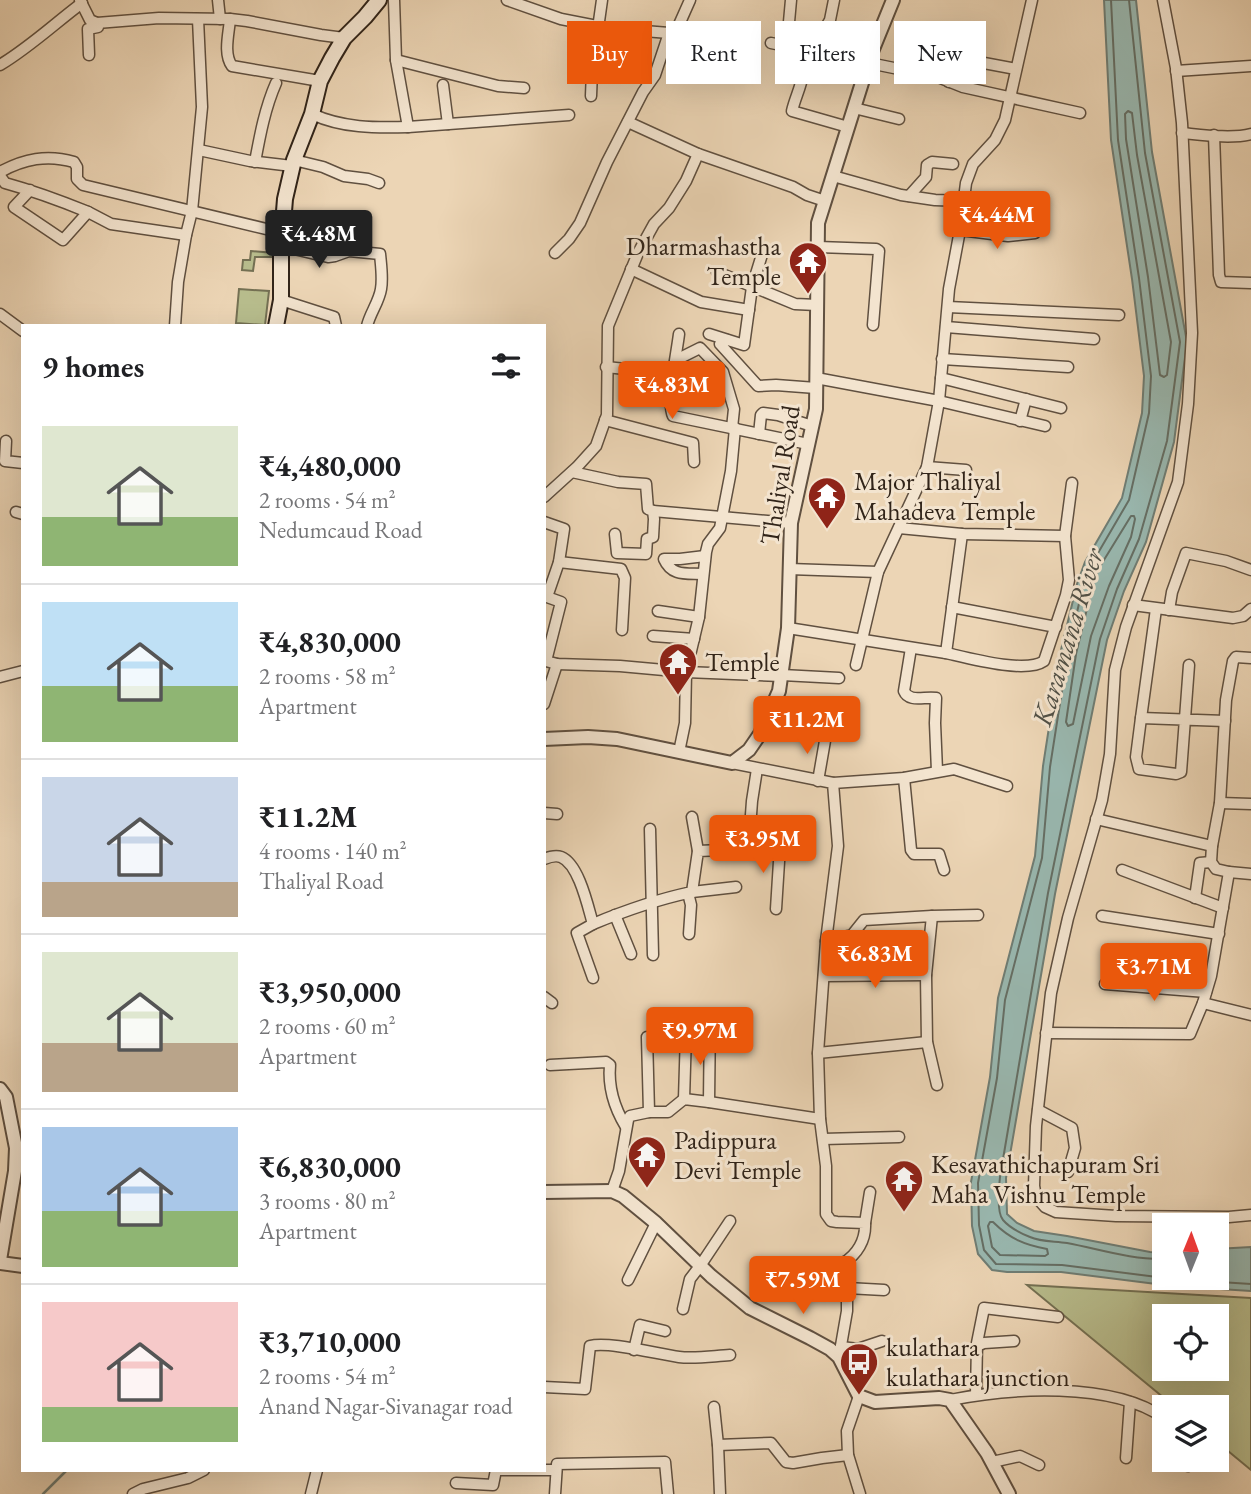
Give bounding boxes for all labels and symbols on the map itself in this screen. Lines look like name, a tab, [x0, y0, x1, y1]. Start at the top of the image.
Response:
pin: ₹4.44M	[940, 191, 1054, 251]
pin: ₹4.48M	[262, 210, 376, 270]
place label: Dharmashastha Temple	[626, 229, 782, 293]
temple icon: Dharmashastha Temple	[787, 240, 829, 295]
pin: ₹4.83M	[615, 362, 729, 421]
street label: Thaliyal Road	[752, 402, 808, 547]
place label: Major Thaliyal Mahadeva Temple	[854, 464, 1035, 528]
temple icon: Major Thaliyal Mahadeva Temple	[806, 475, 848, 530]
water label: Karamana River	[1023, 542, 1112, 731]
temple icon: Temple	[657, 641, 699, 696]
place label: Temple	[705, 645, 780, 679]
pin: ₹11.2M	[750, 696, 864, 756]
pin: ₹3.95M	[706, 816, 820, 875]
pin: ₹6.83M	[818, 930, 932, 990]
pin: ₹3.71M	[1097, 944, 1211, 1003]
pin: ₹9.97M	[643, 1007, 757, 1067]
place label: Padippura Devi Temple	[674, 1123, 801, 1187]
temple icon: Padippura Devi Temple	[626, 1134, 668, 1189]
place label: Kesavathichapuram Sri Maha Vishnu Temple	[931, 1147, 1160, 1211]
temple icon: Kesavathichapuram Sri Maha Vishnu Temple	[883, 1158, 925, 1213]
north arrow	[1152, 1213, 1228, 1290]
pin: ₹7.59M	[746, 1256, 860, 1316]
place label: kulathara kulathara junction	[886, 1330, 1070, 1394]
bus stop icon: kulathara kulathara junction	[838, 1341, 880, 1396]

